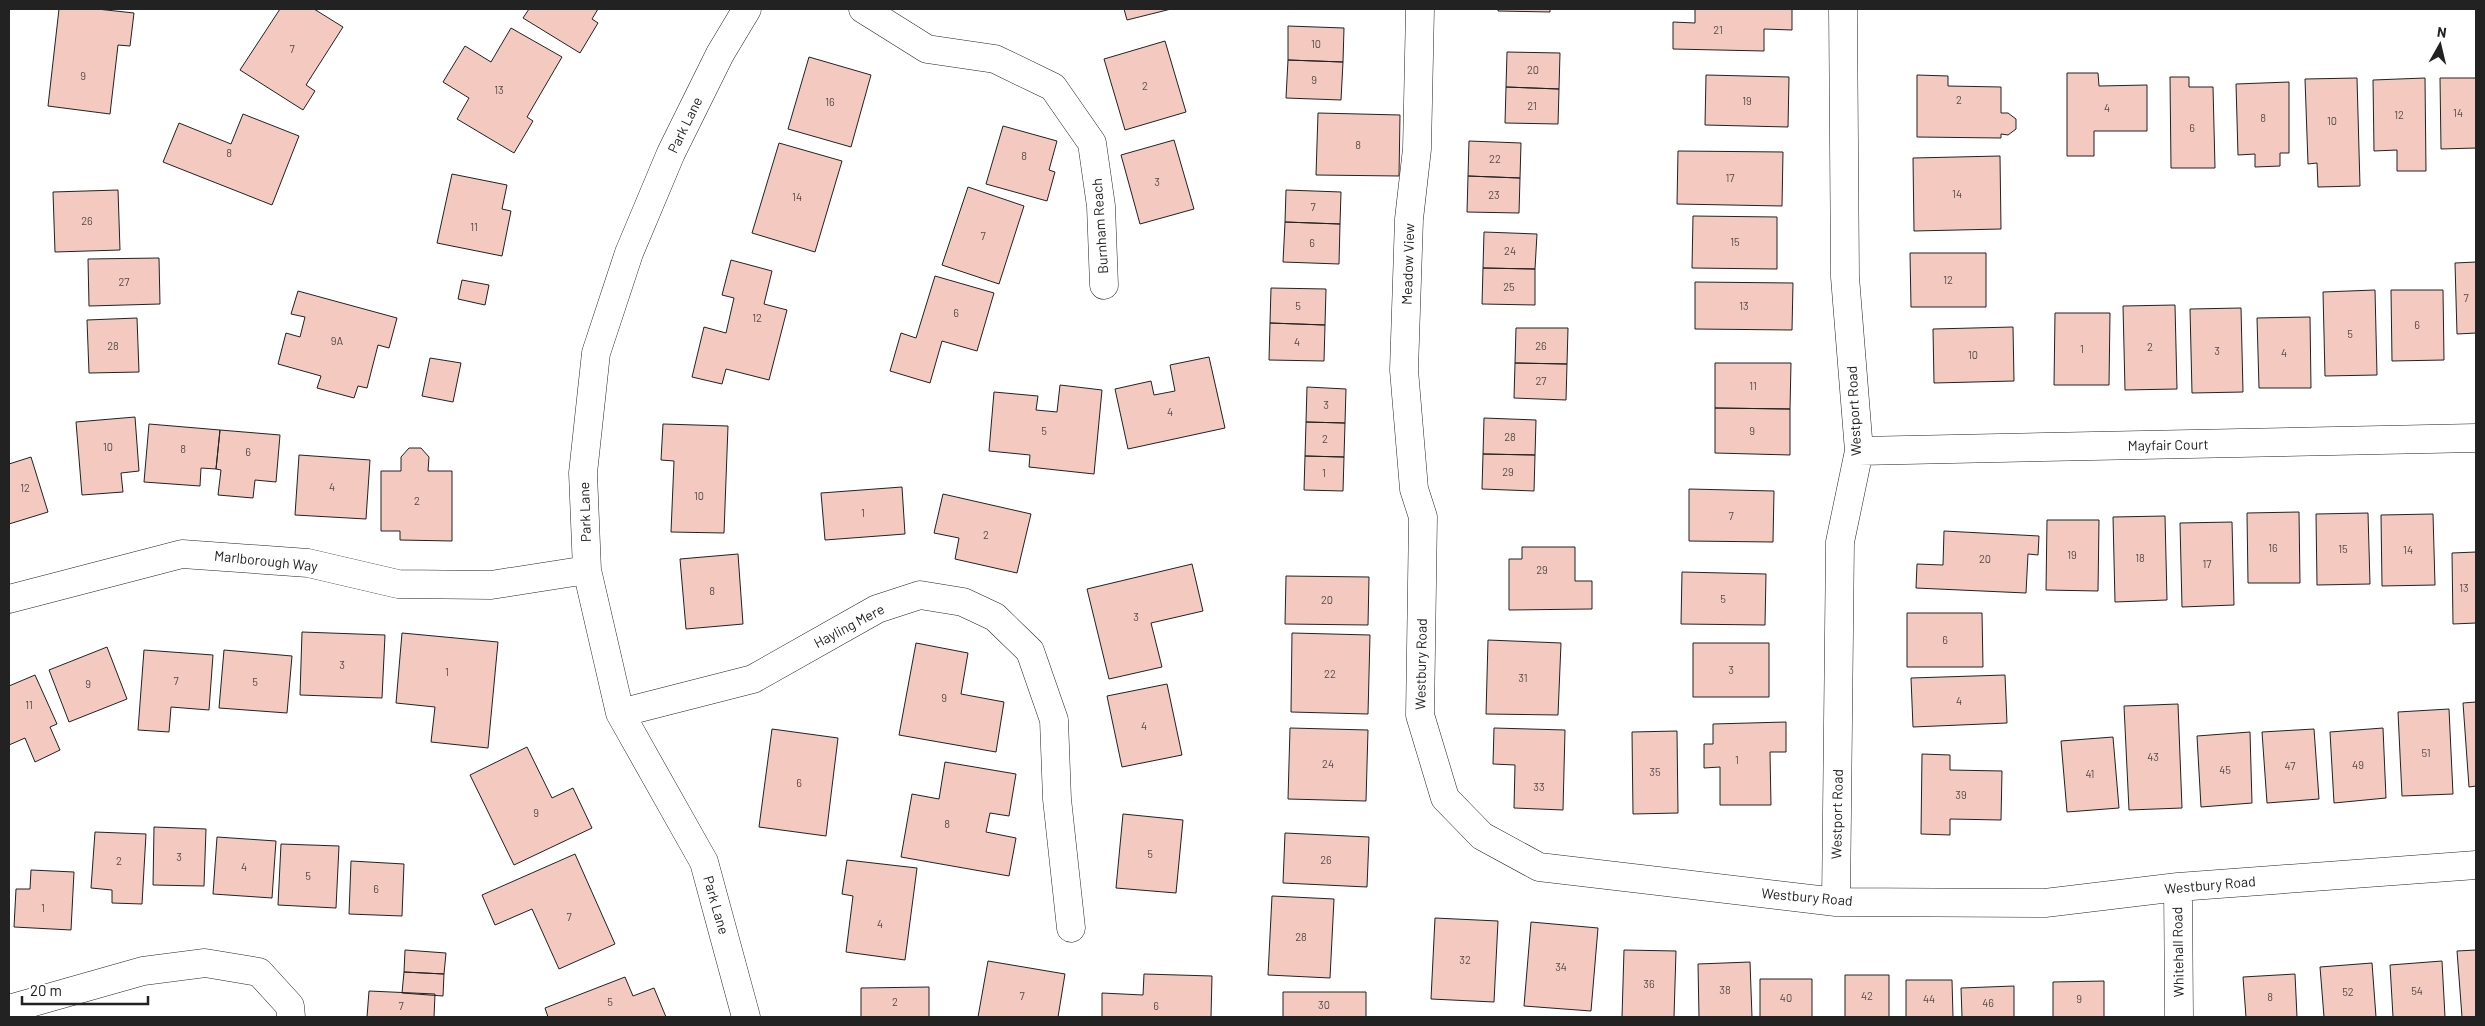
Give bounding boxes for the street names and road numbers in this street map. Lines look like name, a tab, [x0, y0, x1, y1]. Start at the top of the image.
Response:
street label: Park Lane	[664, 94, 705, 156]
street label: Burnham Reach	[1088, 178, 1111, 274]
street label: Meadow View	[1398, 223, 1417, 305]
street label: Westport Road	[1843, 366, 1864, 456]
street label: Mayfair Court	[2127, 435, 2209, 454]
street label: Park Lane	[575, 482, 594, 542]
street label: Marlborough Way	[214, 547, 319, 574]
street label: Hayling Mere	[811, 600, 887, 651]
street label: Westbury Road	[1411, 618, 1430, 710]
street label: Westport Road	[1827, 769, 1846, 859]
street label: Westbury Road	[2164, 872, 2256, 897]
street label: Park Lane	[700, 874, 733, 936]
street label: Westbury Road	[1761, 884, 1853, 909]
street label: Whitehall Road	[2168, 907, 2187, 997]

